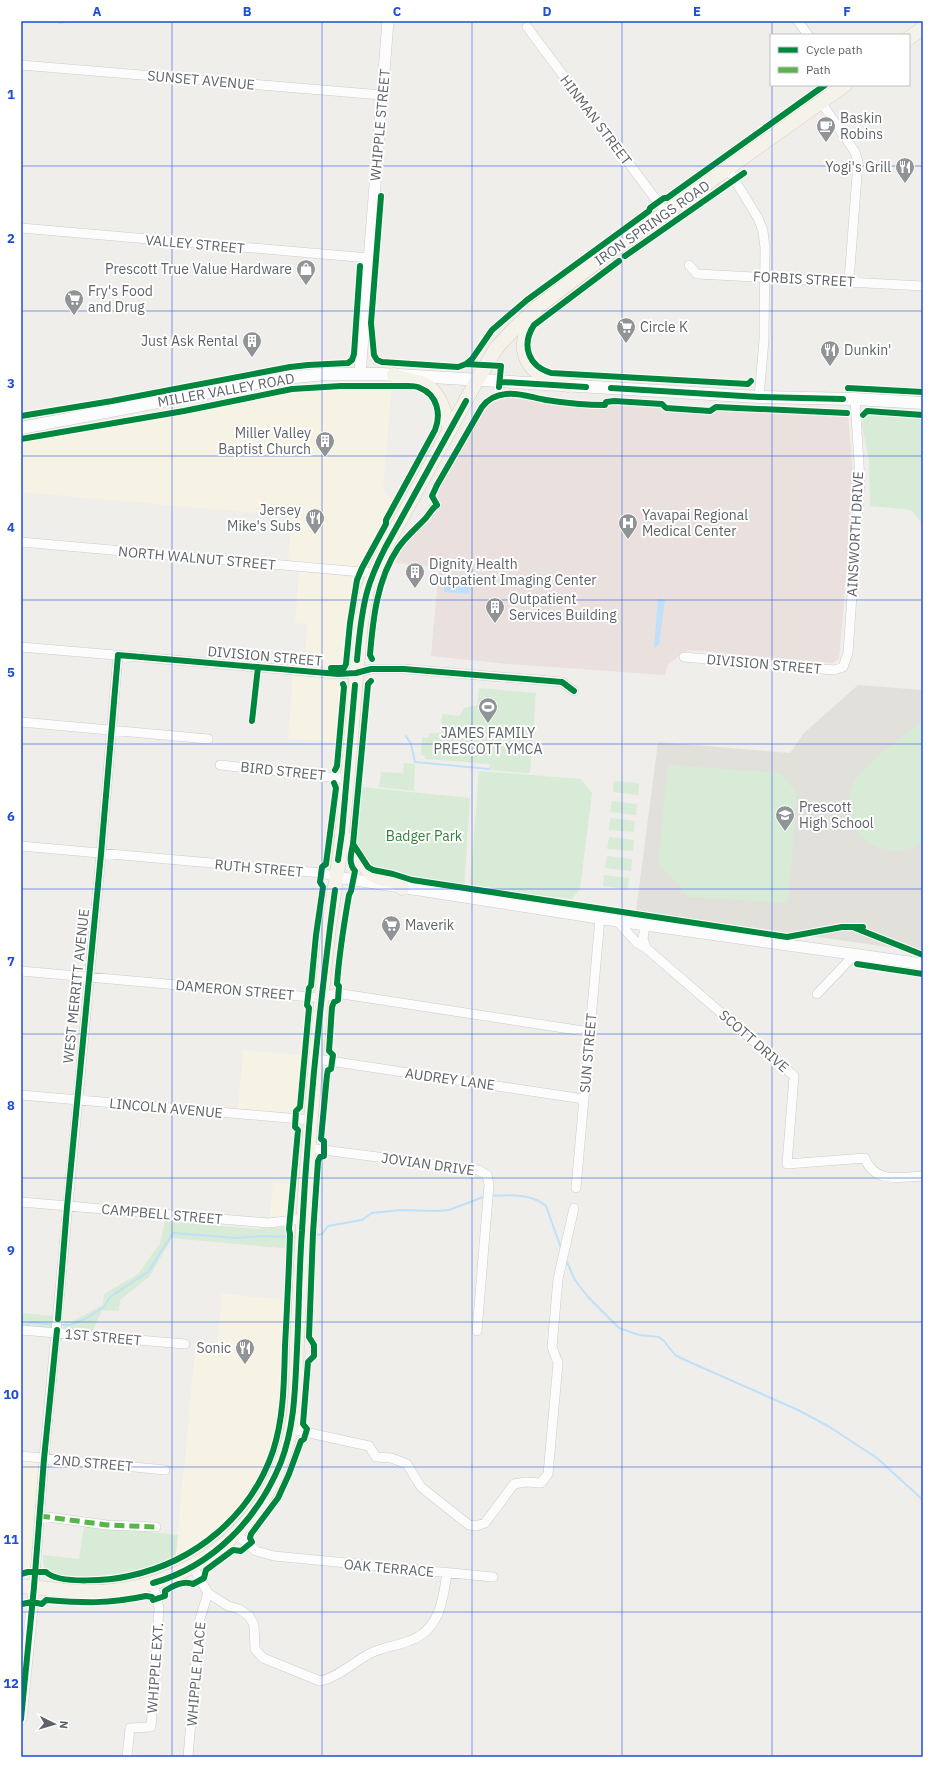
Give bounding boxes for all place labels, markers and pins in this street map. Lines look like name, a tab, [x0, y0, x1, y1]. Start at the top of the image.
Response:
place label: Baskin Robins	[840, 109, 883, 143]
cafe icon: Baskin Robins	[815, 115, 837, 143]
restaurant icon: Yogi's Grill	[894, 156, 916, 184]
place label: Yogi's Grill	[825, 158, 891, 176]
shop icon: Prescott True Value Hardware	[295, 258, 317, 286]
place label: Prescott True Value Hardware	[105, 260, 292, 278]
place label: Fry's Food and Drug	[88, 282, 153, 316]
supermarket icon: Fry's Food and Drug	[63, 288, 85, 316]
supermarket icon: Circle K	[615, 316, 637, 344]
place label: Circle K	[640, 318, 688, 336]
building icon: Just Ask Rental	[241, 330, 263, 358]
place label: Just Ask Rental	[141, 332, 238, 350]
restaurant icon: Dunkin'	[819, 339, 841, 367]
place label: Dunkin'	[844, 341, 891, 359]
place label: Miller Valley Baptist Church	[218, 424, 311, 458]
building icon: Miller Valley Baptist Church	[314, 430, 336, 458]
place label: Jersey Mike's Subs	[227, 501, 301, 535]
place label: Yavapai Regional Medical Center	[642, 506, 748, 540]
restaurant icon: Jersey Mike's Subs	[304, 507, 326, 535]
hospital icon: Yavapai Regional Medical Center	[617, 512, 639, 540]
place label: Dignity Health Outpatient Imaging Center	[429, 555, 597, 589]
building icon: Dignity Health Outpatient Imaging Center	[404, 561, 426, 589]
place label: Outpatient Services Building	[509, 590, 617, 624]
building icon: Outpatient Services Building	[484, 596, 506, 624]
sports icon: JAMES FAMILY PRESCOTT YMCA	[477, 696, 499, 724]
place label: JAMES FAMILY PRESCOTT YMCA	[434, 724, 542, 758]
place label: Prescott High School	[799, 798, 874, 832]
school or university icon: Prescott High School	[774, 804, 796, 832]
supermarket icon: Maverik	[380, 914, 402, 942]
place label: Maverik	[405, 916, 455, 934]
restaurant icon: Sonic	[234, 1337, 256, 1365]
place label: Sonic	[197, 1339, 231, 1357]

